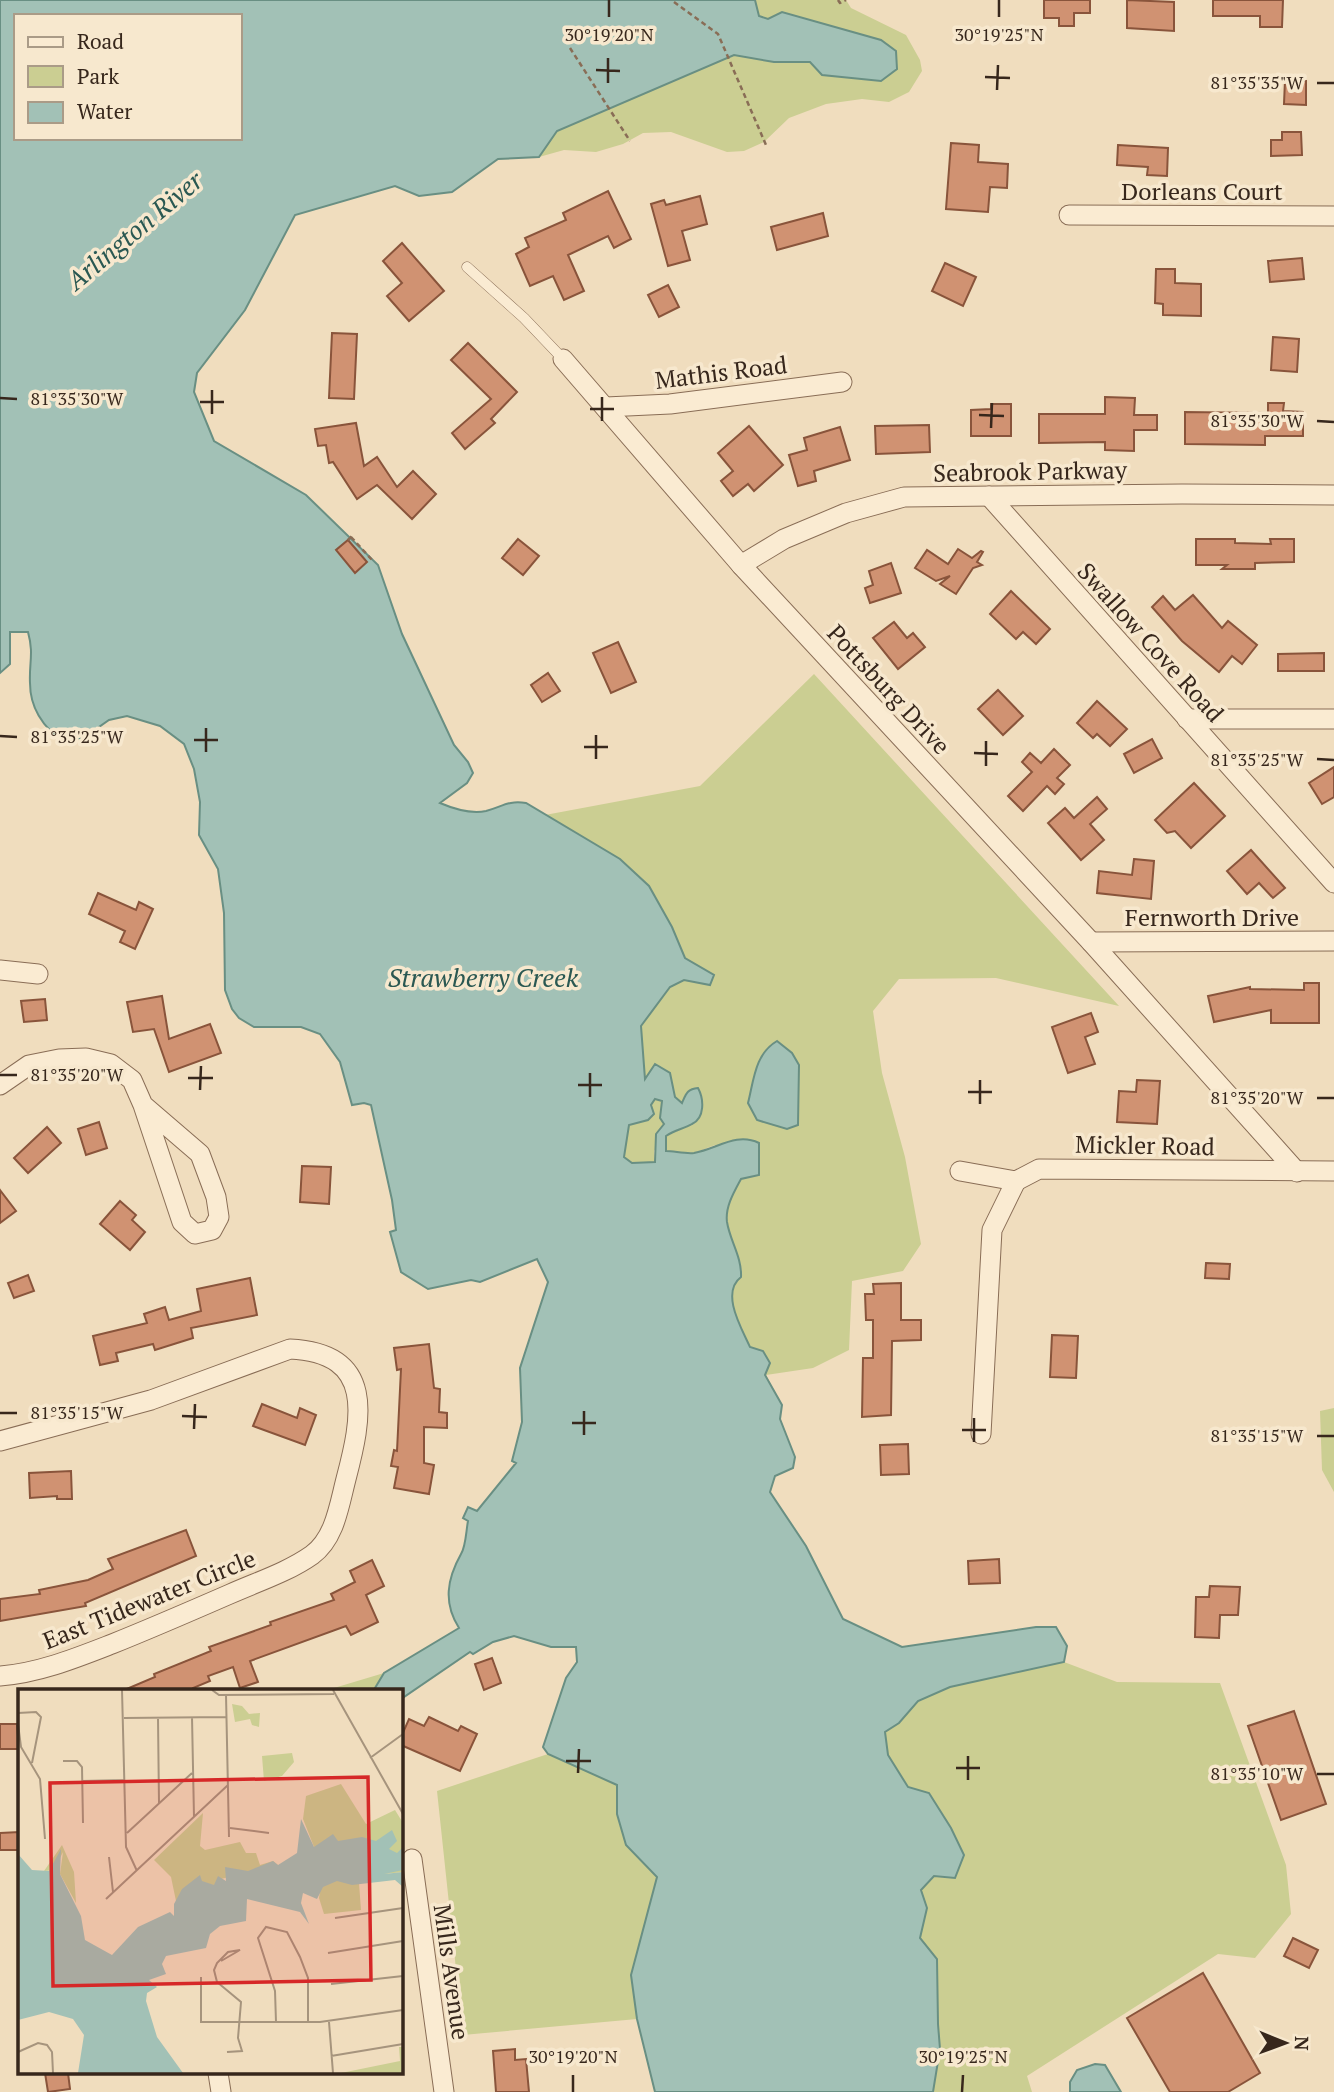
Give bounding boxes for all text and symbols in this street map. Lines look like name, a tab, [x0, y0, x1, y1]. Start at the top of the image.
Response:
legend	[14, 14, 242, 140]
text: 30°19'20"N	[564, 22, 654, 46]
text: 30°19'25"N	[954, 22, 1044, 46]
text: Road	[77, 27, 124, 55]
text: Park	[77, 62, 119, 90]
text: 81°35'35"W	[1211, 70, 1304, 94]
text: Water	[77, 97, 132, 125]
water label: Arlington River	[57, 162, 210, 298]
street label: Dorleans Court	[1121, 175, 1283, 207]
street label: Mathis Road	[653, 348, 789, 396]
text: 81°35'30"W	[31, 386, 124, 410]
text: 81°35'30"W	[1211, 408, 1304, 432]
street label: Seabrook Parkway	[933, 453, 1128, 489]
street label: Swallow Cove Road	[1071, 555, 1231, 729]
street label: Pottsburg Drive	[821, 617, 957, 761]
text: 81°35'25"W	[31, 724, 124, 748]
text: 81°35'25"W	[1211, 747, 1304, 771]
street label: Fernworth Drive	[1125, 901, 1299, 933]
water label: Strawberry Creek	[388, 960, 579, 994]
text: 81°35'20"W	[31, 1062, 124, 1086]
text: 81°35'20"W	[1211, 1085, 1304, 1109]
street label: Mickler Road	[1075, 1128, 1215, 1162]
text: 81°35'15"W	[31, 1400, 124, 1424]
text: 81°35'15"W	[1211, 1423, 1304, 1447]
street label: East Tidewater Circle	[38, 1542, 260, 1656]
inset map	[18, 1689, 402, 2074]
text: 81°35'10"W	[1211, 1761, 1304, 1785]
street label: Mills Avenue	[427, 1902, 477, 2042]
north arrow	[1250, 2008, 1320, 2078]
text: N	[1290, 2036, 1315, 2051]
text: 30°19'20"N	[528, 2044, 618, 2068]
text: 30°19'25"N	[918, 2044, 1008, 2068]

